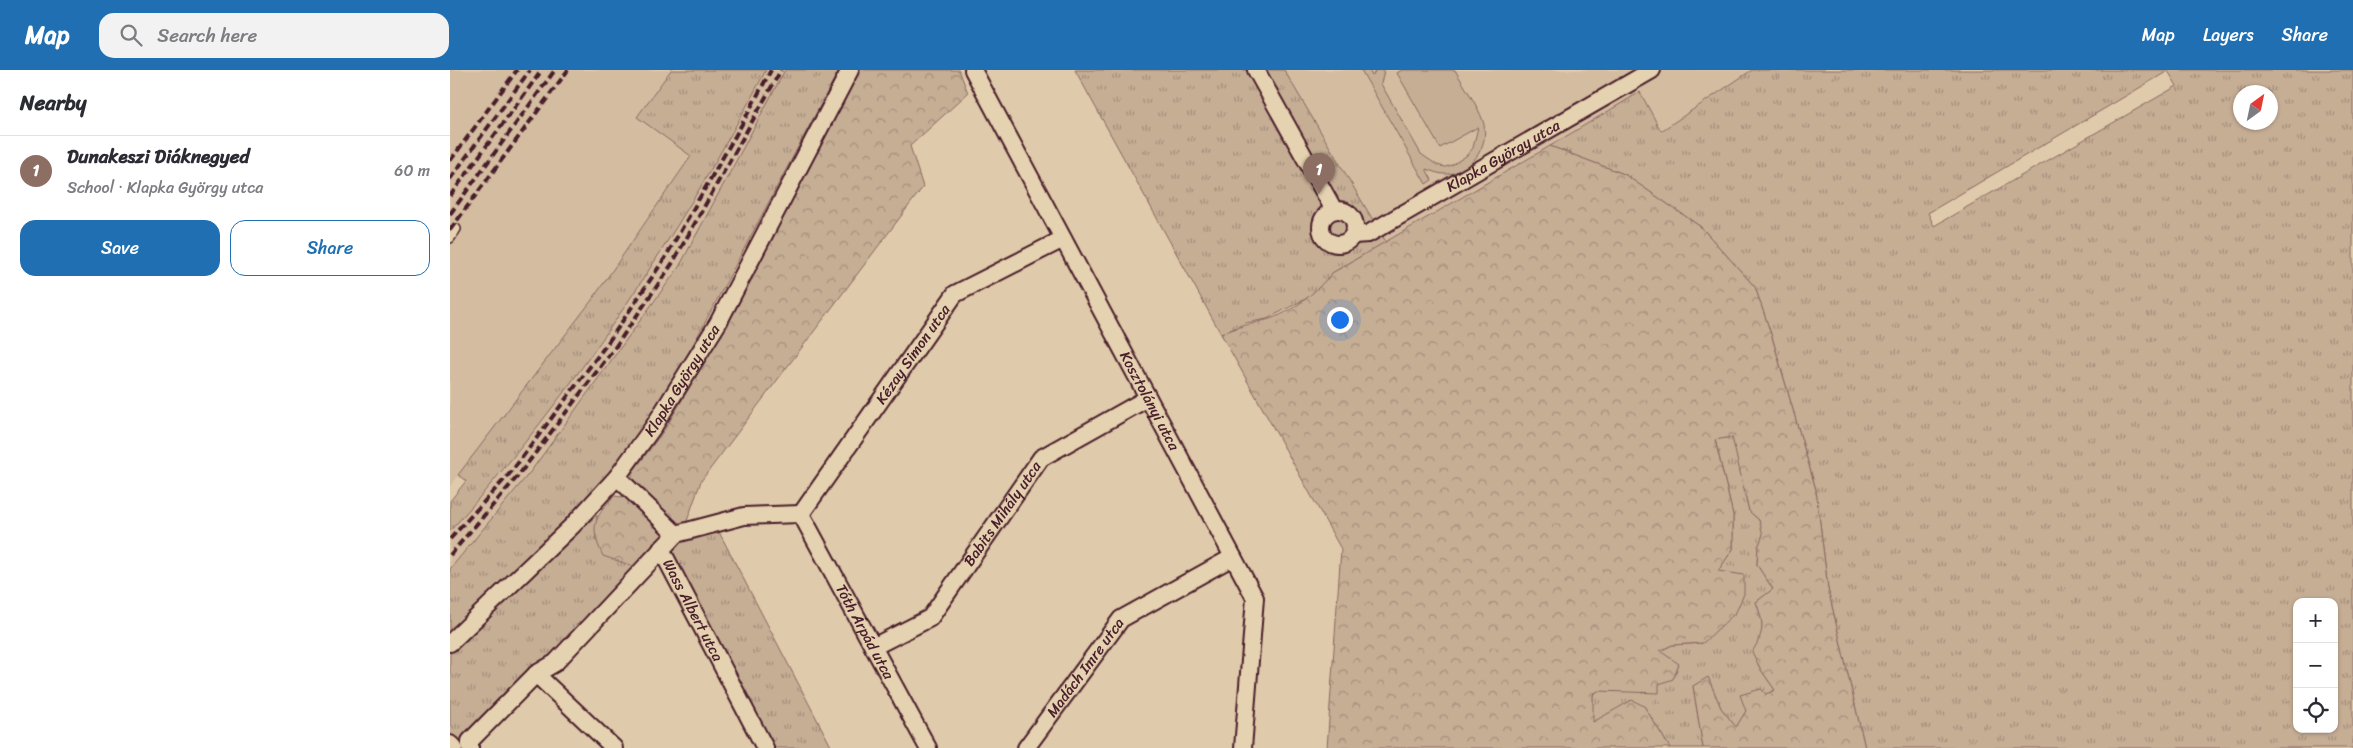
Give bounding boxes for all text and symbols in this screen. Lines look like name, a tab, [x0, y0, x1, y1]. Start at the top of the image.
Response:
search box	[99, 13, 449, 58]
text: Map	[25, 14, 69, 56]
text: Search here	[157, 19, 257, 52]
text: Map	[2142, 19, 2175, 51]
text: Layers	[2203, 19, 2254, 51]
text: Share	[2282, 19, 2328, 51]
icon: search	[117, 21, 145, 49]
text: Nearby	[20, 84, 86, 122]
north arrow	[2233, 85, 2278, 130]
street label: Klapka György utca	[1441, 112, 1565, 199]
text: Dunakeszi Diáknegyed	[67, 140, 250, 173]
pin: 1	[1303, 153, 1335, 194]
text: 1	[33, 156, 39, 185]
text: 60 m	[394, 156, 430, 185]
text: School · Klapka György utca	[67, 173, 263, 202]
button: Save	[20, 220, 220, 276]
button: Share	[230, 220, 430, 276]
street label: Kézay Simon utca	[869, 298, 957, 410]
your location	[1327, 307, 1353, 333]
street label: Klapka György utca	[637, 319, 727, 442]
street label: Kosztolányi utca	[1112, 346, 1187, 456]
street label: Babits Mihály utca	[957, 455, 1049, 572]
street label: Wass Albert utca	[655, 554, 731, 667]
street label: Tóth Árpád utca	[828, 579, 902, 685]
map controls	[2293, 598, 2338, 733]
button: +	[2293, 598, 2338, 643]
street label: Madách Imre utca	[1040, 612, 1131, 723]
button: −	[2293, 643, 2338, 688]
button: locate	[2293, 688, 2338, 733]

